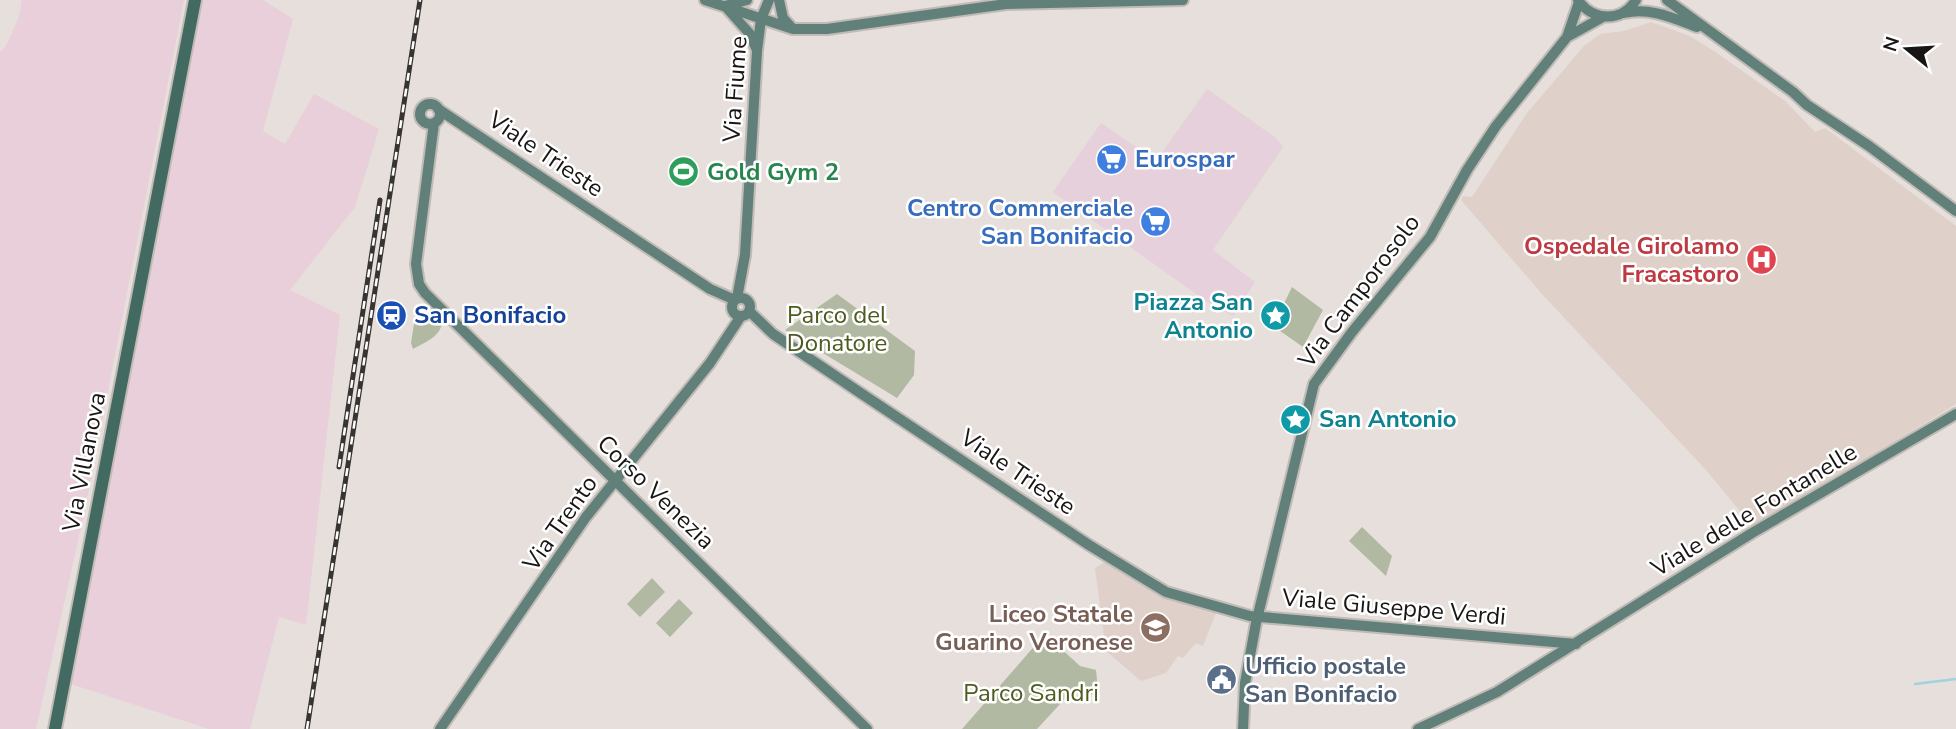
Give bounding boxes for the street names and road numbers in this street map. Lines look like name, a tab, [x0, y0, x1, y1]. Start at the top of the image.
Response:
street label: Via Fiume	[715, 35, 755, 144]
street label: Viale Trieste	[481, 103, 610, 204]
street label: Via Camporosolo	[1290, 208, 1427, 375]
street label: Via Villanova	[55, 389, 113, 536]
street label: Viale Trieste	[953, 421, 1082, 522]
street label: Corso Venezia	[590, 428, 722, 556]
street label: Viale delle Fontanelle	[1644, 436, 1863, 585]
street label: Via Trento	[515, 469, 605, 578]
street label: Viale Giuseppe Verdi	[1280, 581, 1507, 633]

